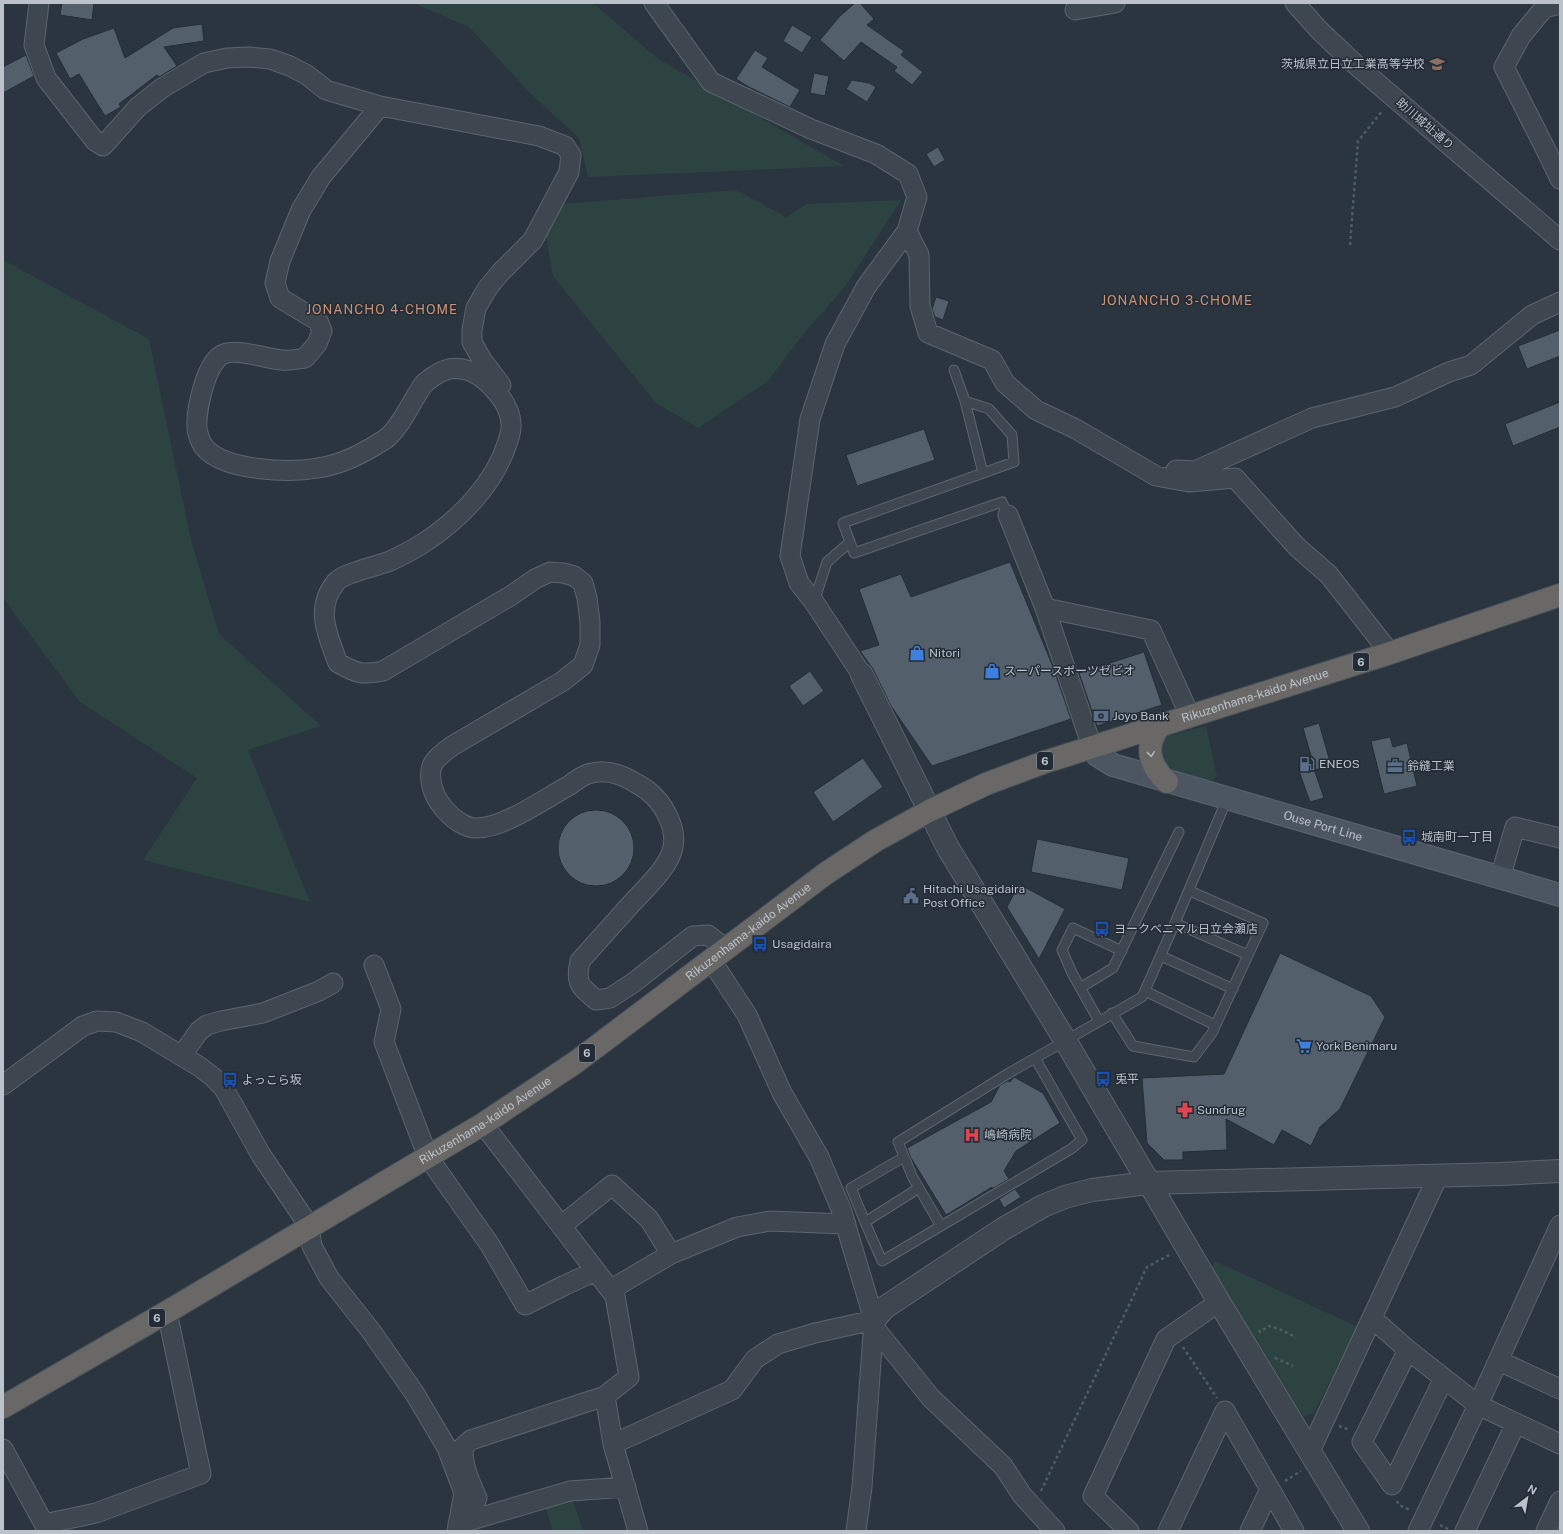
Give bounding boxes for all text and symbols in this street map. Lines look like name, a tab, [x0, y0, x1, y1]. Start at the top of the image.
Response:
school or university icon: 茨城県立日立工業高等学校	[1428, 55, 1446, 73]
place label: 茨城県立日立工業高等学校	[1281, 57, 1425, 71]
street label: 助川城址通り	[1393, 95, 1457, 153]
district label: JONANCHO 3-CHOME	[1101, 293, 1253, 308]
district label: JONANCHO 4-CHOME	[306, 302, 458, 317]
shop icon: Nitori	[908, 644, 926, 662]
place label: Nitori	[929, 646, 960, 660]
road number: 6	[1353, 653, 1369, 671]
shop icon: スーパースポーツゼビオ	[983, 662, 1001, 680]
place label: スーパースポーツゼビオ	[1004, 664, 1135, 678]
street label: Rikuzenhama-kaido Avenue	[1180, 666, 1331, 725]
bank icon: Joyo Bank	[1092, 707, 1110, 725]
place label: Joyo Bank	[1113, 709, 1169, 723]
one-way arrow	[1146, 751, 1155, 757]
road number: 6	[1037, 752, 1053, 770]
fuel station icon: ENEOS	[1298, 755, 1316, 773]
place label: ENEOS	[1319, 757, 1360, 771]
office icon: 鈴縫工業	[1386, 757, 1404, 775]
place label: 鈴縫工業	[1407, 759, 1455, 773]
street label: Ouse Port Line	[1282, 808, 1364, 844]
bus stop icon: 城南町一丁目	[1400, 828, 1418, 846]
place label: 城南町一丁目	[1421, 830, 1493, 844]
street label: Rikuzenhama-kaido Avenue	[683, 880, 814, 984]
place label: Hitachi Usagidaira Post Office	[923, 882, 1025, 910]
public building icon: Hitachi Usagidaira Post Office	[902, 887, 920, 905]
bus stop icon: ヨークベニマル日立会瀬店	[1093, 920, 1111, 938]
place label: ヨークベニマル日立会瀬店	[1114, 922, 1258, 936]
bus stop icon: Usagidaira	[751, 935, 769, 953]
place label: Usagidaira	[772, 937, 832, 951]
supermarket icon: York Benimaru	[1295, 1037, 1313, 1055]
place label: York Benimaru	[1316, 1039, 1397, 1053]
road number: 6	[579, 1044, 595, 1062]
bus stop icon: 兎平	[1094, 1070, 1112, 1088]
bus stop icon: よっこら坂	[221, 1071, 239, 1089]
place label: 兎平	[1115, 1072, 1139, 1086]
place label: よっこら坂	[242, 1073, 302, 1087]
street label: Rikuzenhama-kaido Avenue	[417, 1073, 554, 1167]
pharmacy icon: Sundrug	[1176, 1101, 1194, 1119]
place label: Sundrug	[1197, 1103, 1245, 1117]
hospital icon: 嶋崎病院	[963, 1126, 981, 1144]
place label: 嶋崎病院	[984, 1128, 1032, 1142]
road number: 6	[149, 1309, 165, 1327]
north arrow	[1507, 1478, 1547, 1518]
text: N	[1525, 1482, 1539, 1497]

